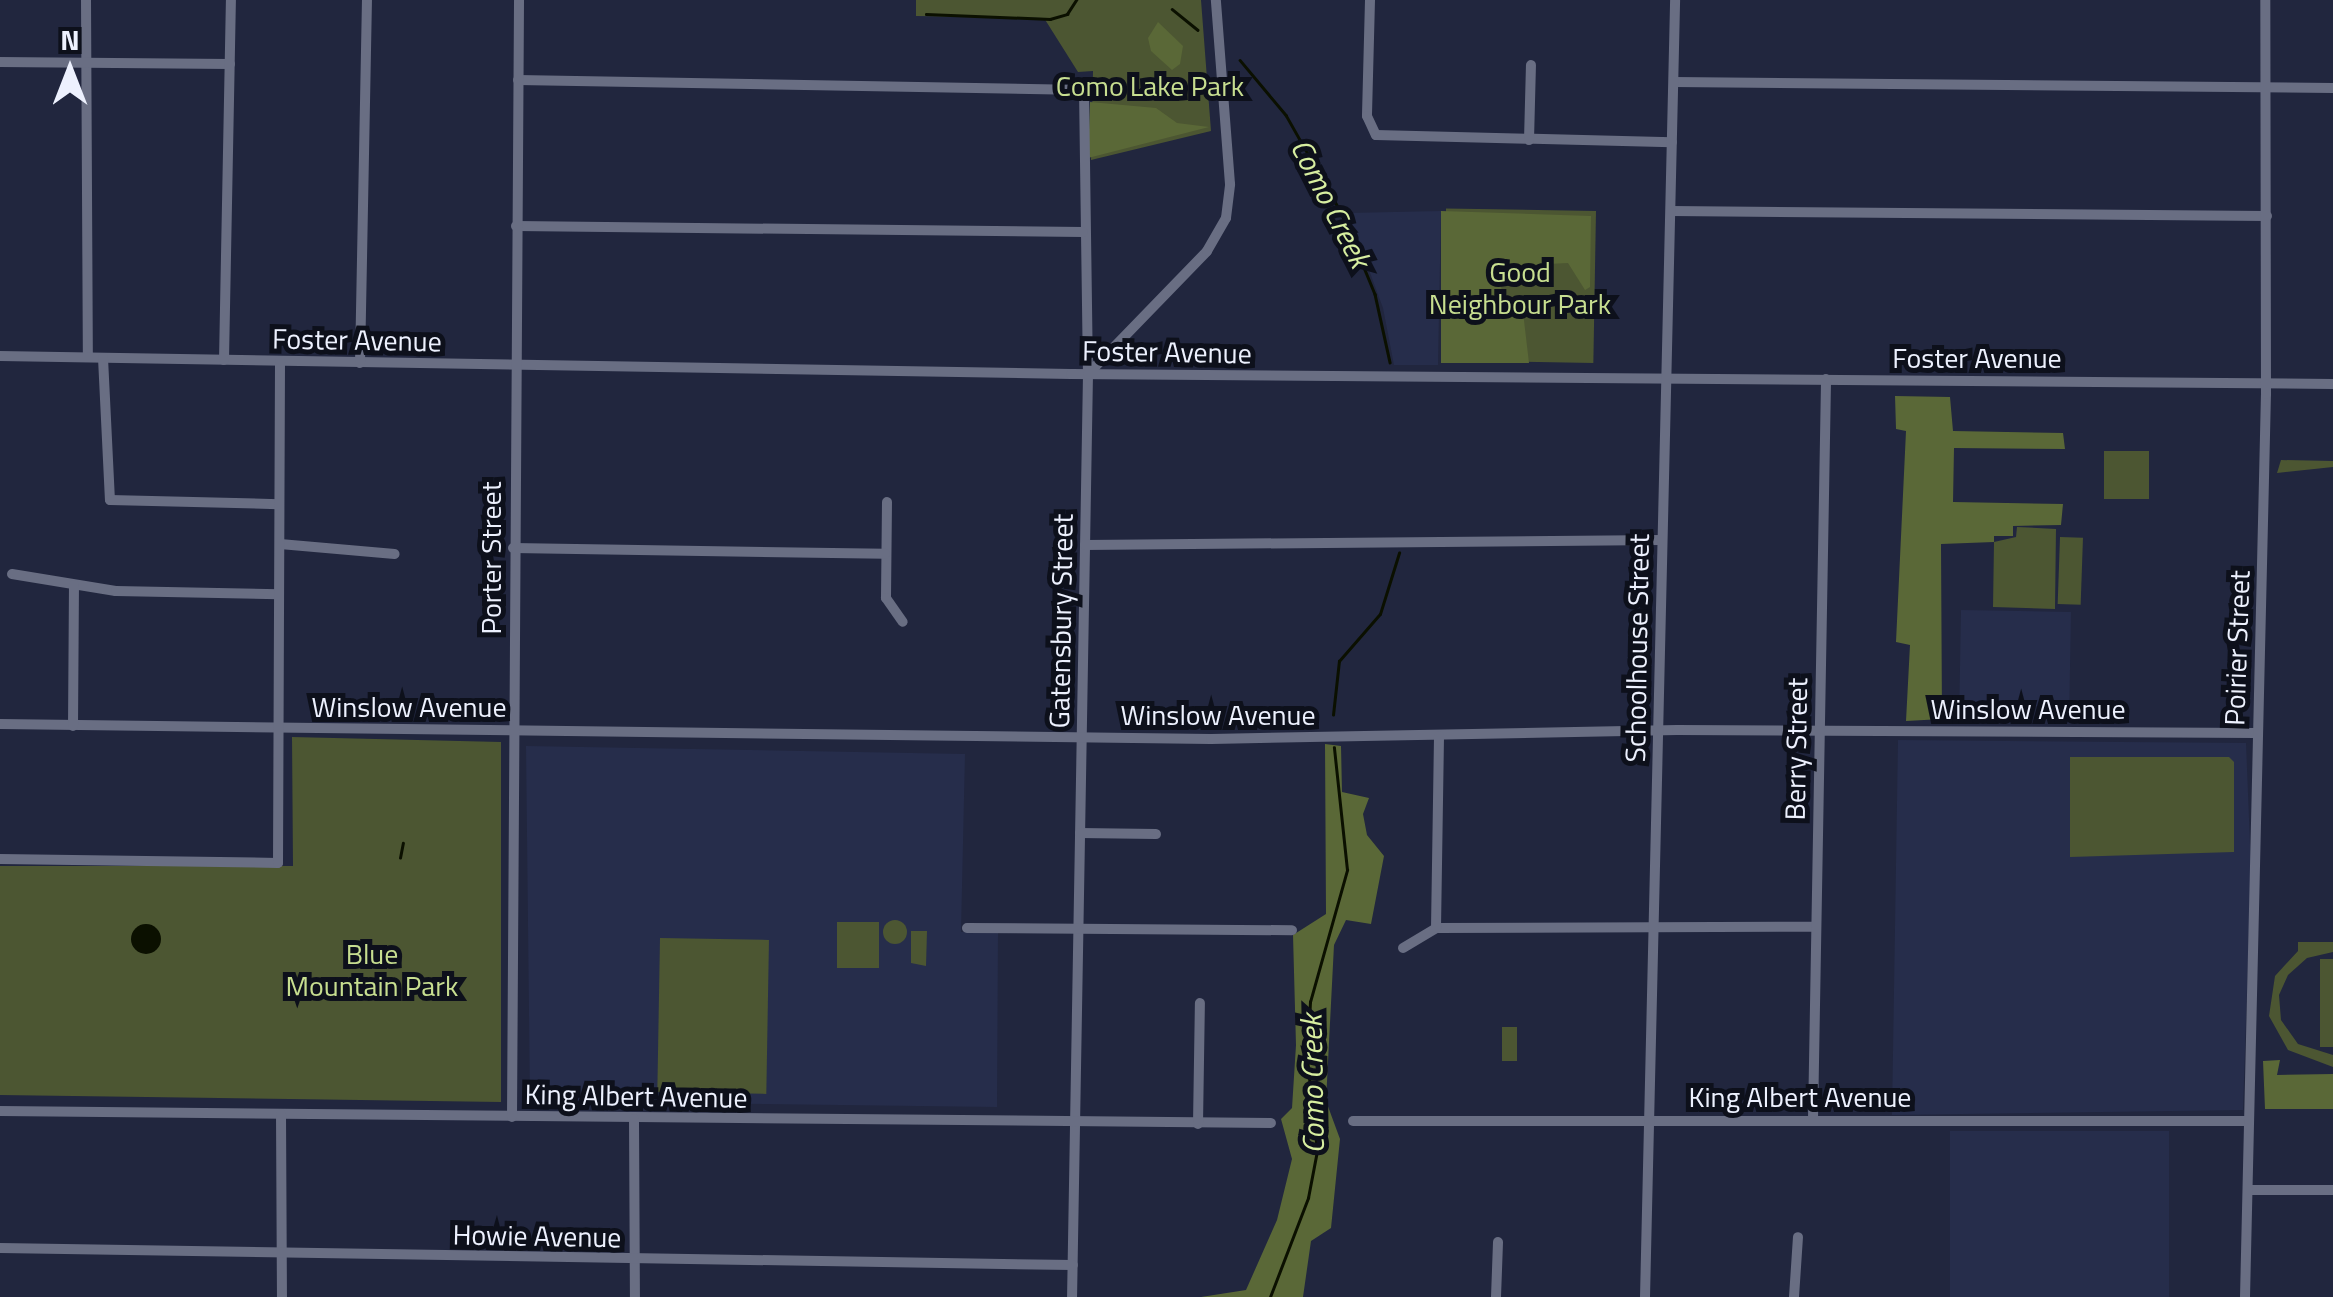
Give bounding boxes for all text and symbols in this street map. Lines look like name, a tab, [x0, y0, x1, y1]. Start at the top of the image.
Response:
text: N	[60, 18, 80, 61]
north arrow	[20, 20, 120, 120]
park label: Como Lake Park	[1056, 69, 1244, 103]
water label: Como Creek	[1283, 133, 1379, 273]
park label: Good Neighbour Park	[1429, 255, 1611, 321]
street label: Foster Avenue	[272, 322, 442, 358]
street label: Foster Avenue	[1082, 334, 1252, 370]
street label: Foster Avenue	[1892, 341, 2062, 375]
street label: Porter Street	[474, 482, 508, 634]
street label: Gatensbury Street	[1042, 513, 1080, 729]
street label: Schoolhouse Street	[1618, 533, 1656, 763]
street label: Poirier Street	[2217, 570, 2257, 726]
street label: Berry Street	[1778, 677, 1814, 821]
street label: Winslow Avenue	[311, 690, 507, 724]
street label: Winslow Avenue	[1930, 692, 2126, 726]
street label: Winslow Avenue	[1120, 698, 1316, 732]
park label: Blue Mountain Park	[286, 937, 458, 1003]
water label: Como Creek	[1293, 1014, 1331, 1154]
street label: King Albert Avenue	[524, 1077, 748, 1115]
street label: King Albert Avenue	[1689, 1080, 1911, 1114]
street label: Howie Avenue	[452, 1218, 622, 1254]

